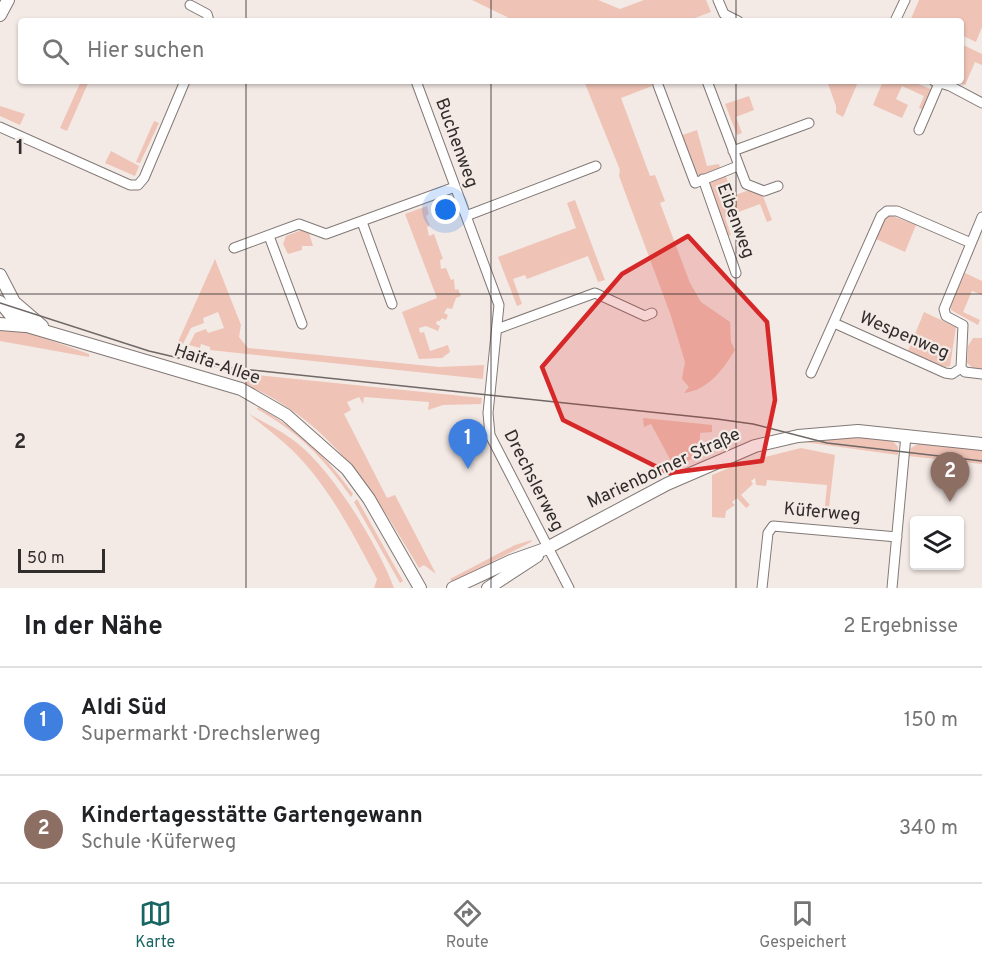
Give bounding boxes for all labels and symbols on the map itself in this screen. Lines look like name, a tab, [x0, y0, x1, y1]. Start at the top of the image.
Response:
street label: Buchenweg	[429, 95, 483, 191]
text: 1	[16, 136, 24, 162]
street label: Eibenweg	[711, 180, 759, 262]
your location	[431, 195, 460, 224]
street label: Wespenweg	[855, 307, 953, 365]
street label: Haifa-Allee	[171, 340, 263, 390]
pin: 1	[448, 420, 488, 469]
street label: Marienborner Straße	[584, 423, 744, 515]
street label: Drechslerweg	[498, 426, 568, 536]
text: 2	[14, 430, 26, 456]
pin: 2	[930, 452, 970, 502]
street label: Küferweg	[783, 498, 861, 528]
scale bar	[18, 546, 105, 574]

